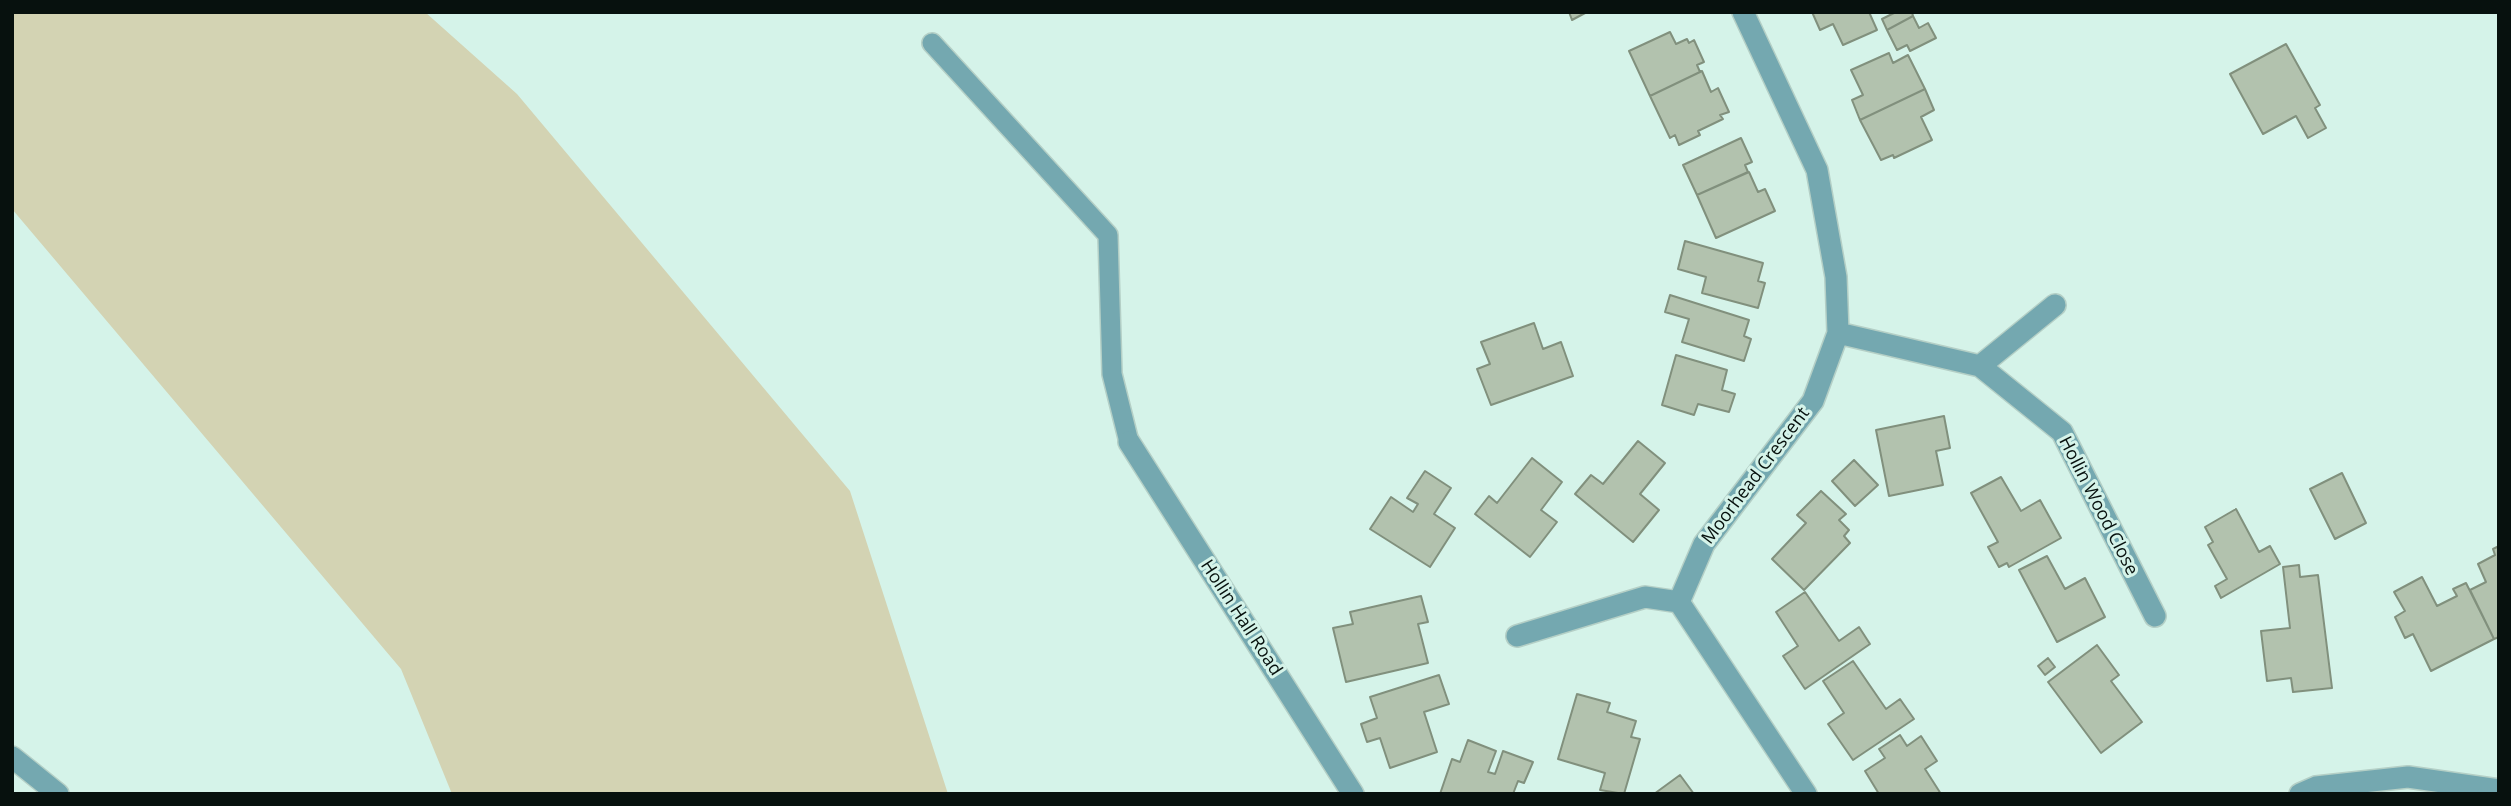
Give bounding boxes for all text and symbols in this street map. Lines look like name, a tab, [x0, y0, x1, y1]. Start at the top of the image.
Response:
street label: Moorhead Crescent	[1698, 403, 1814, 549]
street label: Hollin Wood Close	[2054, 433, 2142, 579]
street label: Hollin Hall Road	[1196, 556, 1286, 680]

